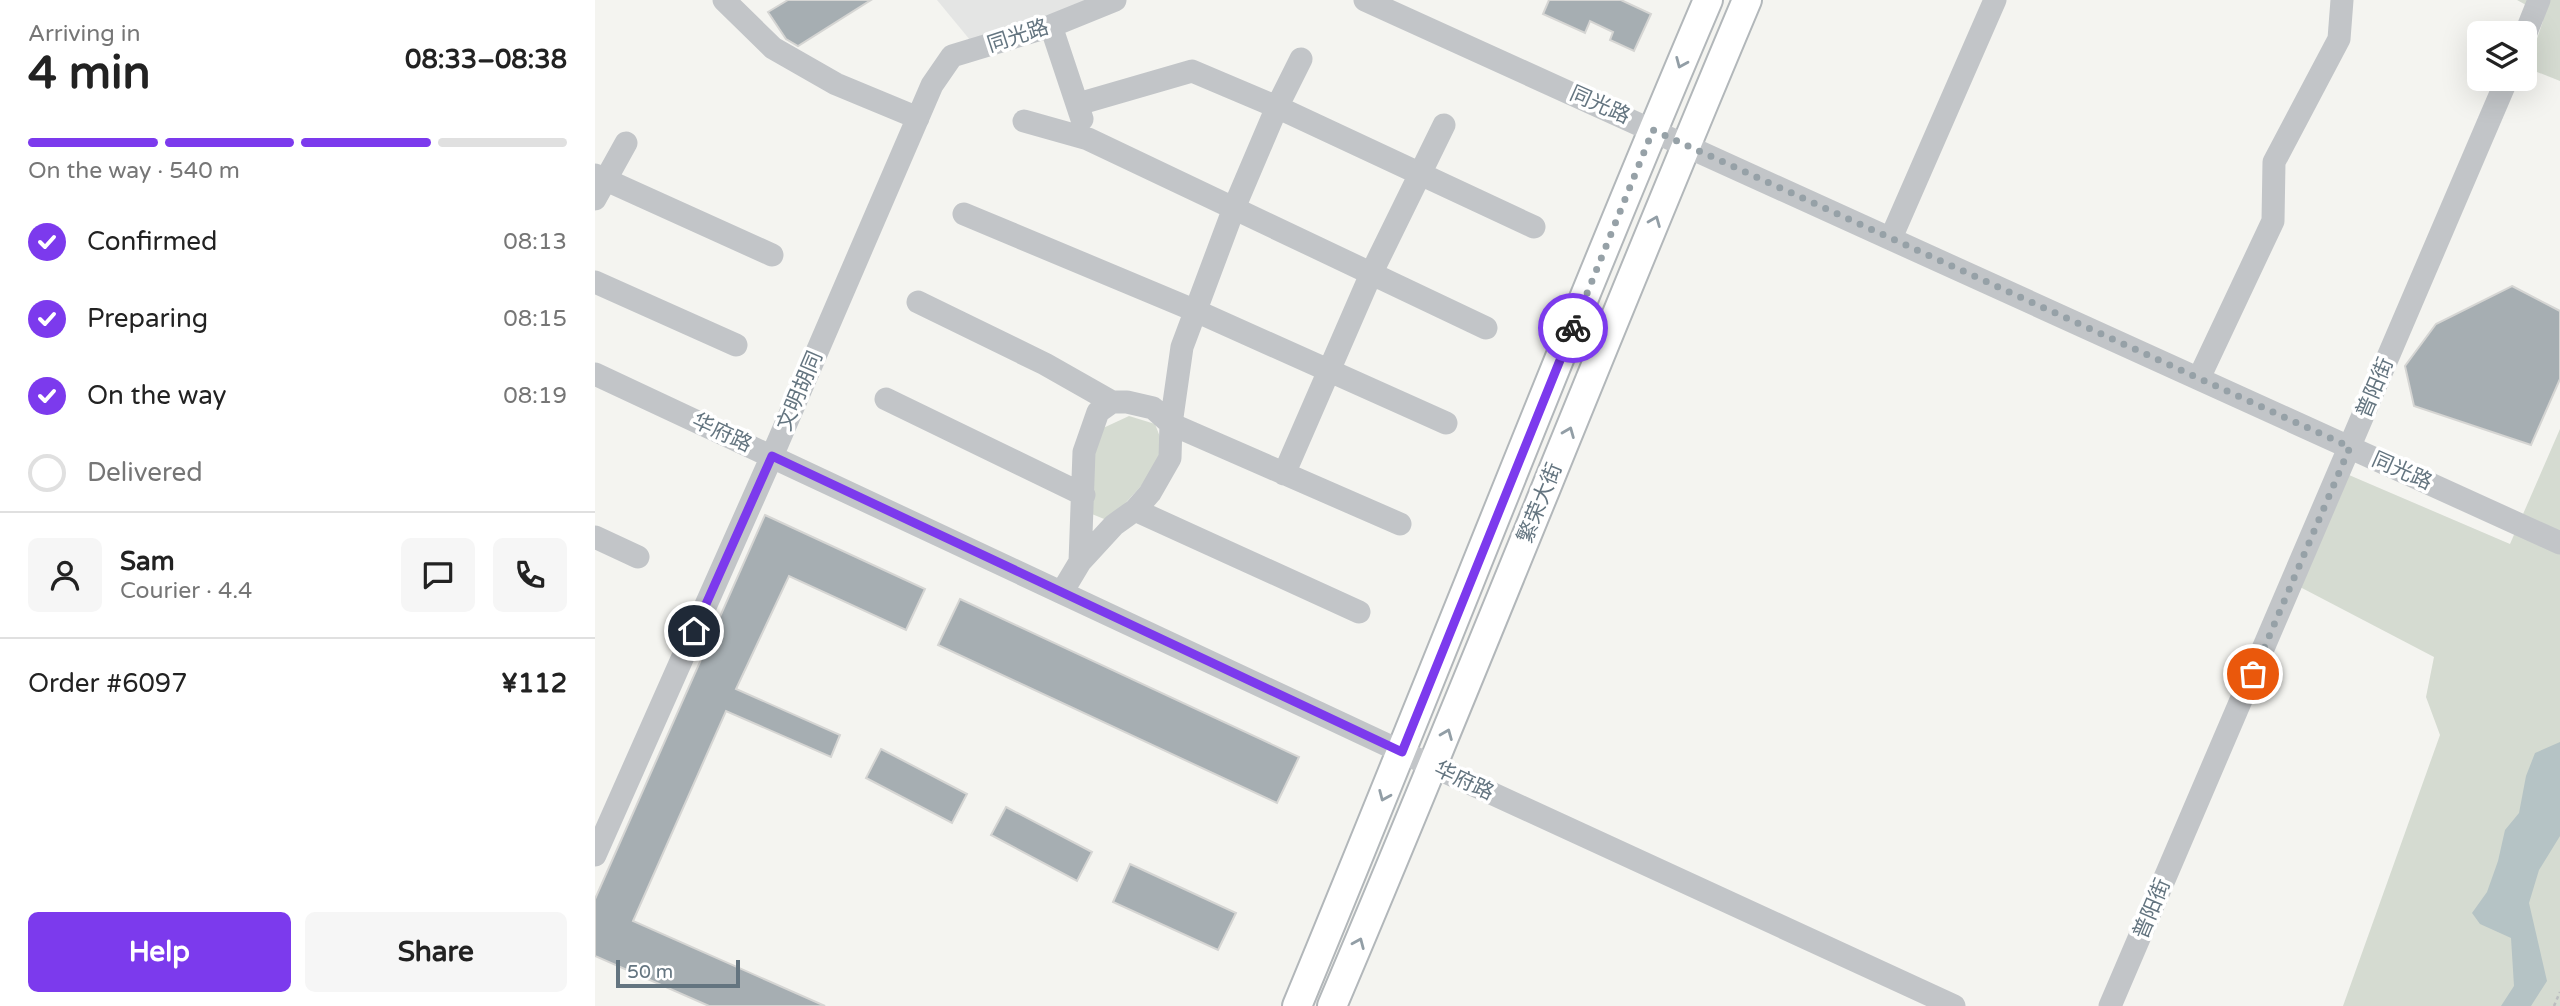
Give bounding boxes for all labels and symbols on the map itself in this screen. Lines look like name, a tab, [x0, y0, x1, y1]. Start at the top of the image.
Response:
street label: 同光路	[984, 14, 1052, 58]
one-way arrow	[1676, 56, 1690, 68]
street label: 同光路	[1566, 81, 1634, 129]
one-way arrow	[1646, 216, 1660, 228]
courier	[1538, 293, 1608, 363]
street label: 文明胡同	[772, 347, 828, 435]
street label: 普阳街	[2351, 354, 2399, 422]
street label: 华府路	[688, 408, 756, 458]
one-way arrow	[1561, 426, 1575, 438]
street label: 同光路	[2368, 447, 2436, 495]
street label: 繁荣大街	[1513, 459, 1567, 547]
pin	[664, 601, 724, 661]
pin	[2223, 644, 2283, 704]
one-way arrow	[1439, 728, 1453, 741]
street label: 华府路	[1430, 756, 1498, 806]
one-way arrow	[1378, 788, 1392, 801]
street label: 普阳街	[2128, 875, 2176, 943]
one-way arrow	[1351, 938, 1365, 950]
scale bar	[616, 957, 740, 989]

